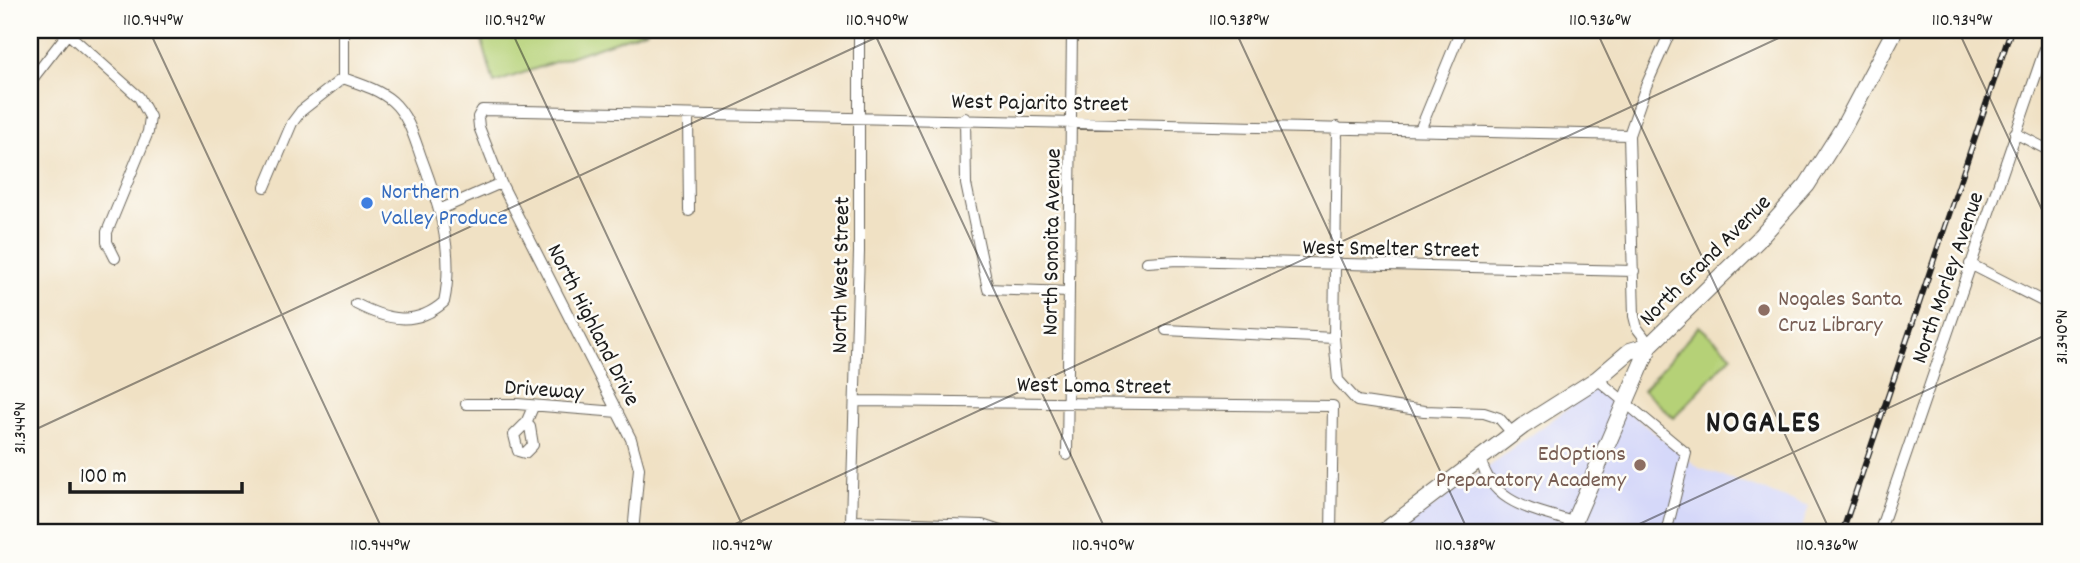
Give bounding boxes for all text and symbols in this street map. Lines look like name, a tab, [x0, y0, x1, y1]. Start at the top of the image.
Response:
text: 110.944°W	[123, 9, 184, 34]
text: 110.942°W	[485, 9, 546, 34]
text: 110.940°W	[846, 9, 909, 34]
text: 110.938°W	[1209, 9, 1270, 34]
text: 110.936°W	[1569, 9, 1632, 34]
text: 110.934°W	[1932, 9, 1993, 34]
street label: West Pajarito Street	[951, 86, 1129, 123]
street label: North Sonoita Avenue	[1035, 148, 1072, 336]
place label: Northern Valley Produce	[381, 177, 508, 236]
street label: North Grand Avenue	[1633, 188, 1780, 335]
street label: North Morley Avenue	[1904, 188, 1994, 369]
marker: Northern Valley Produce	[359, 195, 375, 211]
street label: North West Street	[825, 196, 860, 354]
street label: West Smelter Street	[1302, 232, 1480, 269]
street label: North Highland Drive	[537, 239, 647, 413]
place label: Nogales Santa Cruz Library	[1778, 284, 1903, 343]
marker: Nogales Santa Cruz Library	[1756, 302, 1772, 318]
text: 31.340°N	[2051, 310, 2076, 364]
street label: West Loma Street	[1017, 370, 1171, 405]
street label: Driveway	[503, 372, 585, 411]
text: 31.344°N	[9, 402, 34, 454]
district label: NOGALES	[1706, 404, 1822, 447]
place label: EdOptions Preparatory Academy	[1436, 439, 1627, 498]
scale bar	[70, 451, 242, 495]
marker: EdOptions Preparatory Academy	[1632, 457, 1648, 473]
text: 100 m	[80, 463, 127, 493]
text: 110.944°W	[350, 534, 411, 559]
text: 110.942°W	[712, 534, 773, 559]
text: 110.940°W	[1072, 534, 1135, 559]
text: 110.938°W	[1435, 534, 1496, 559]
text: 110.936°W	[1796, 534, 1859, 559]

